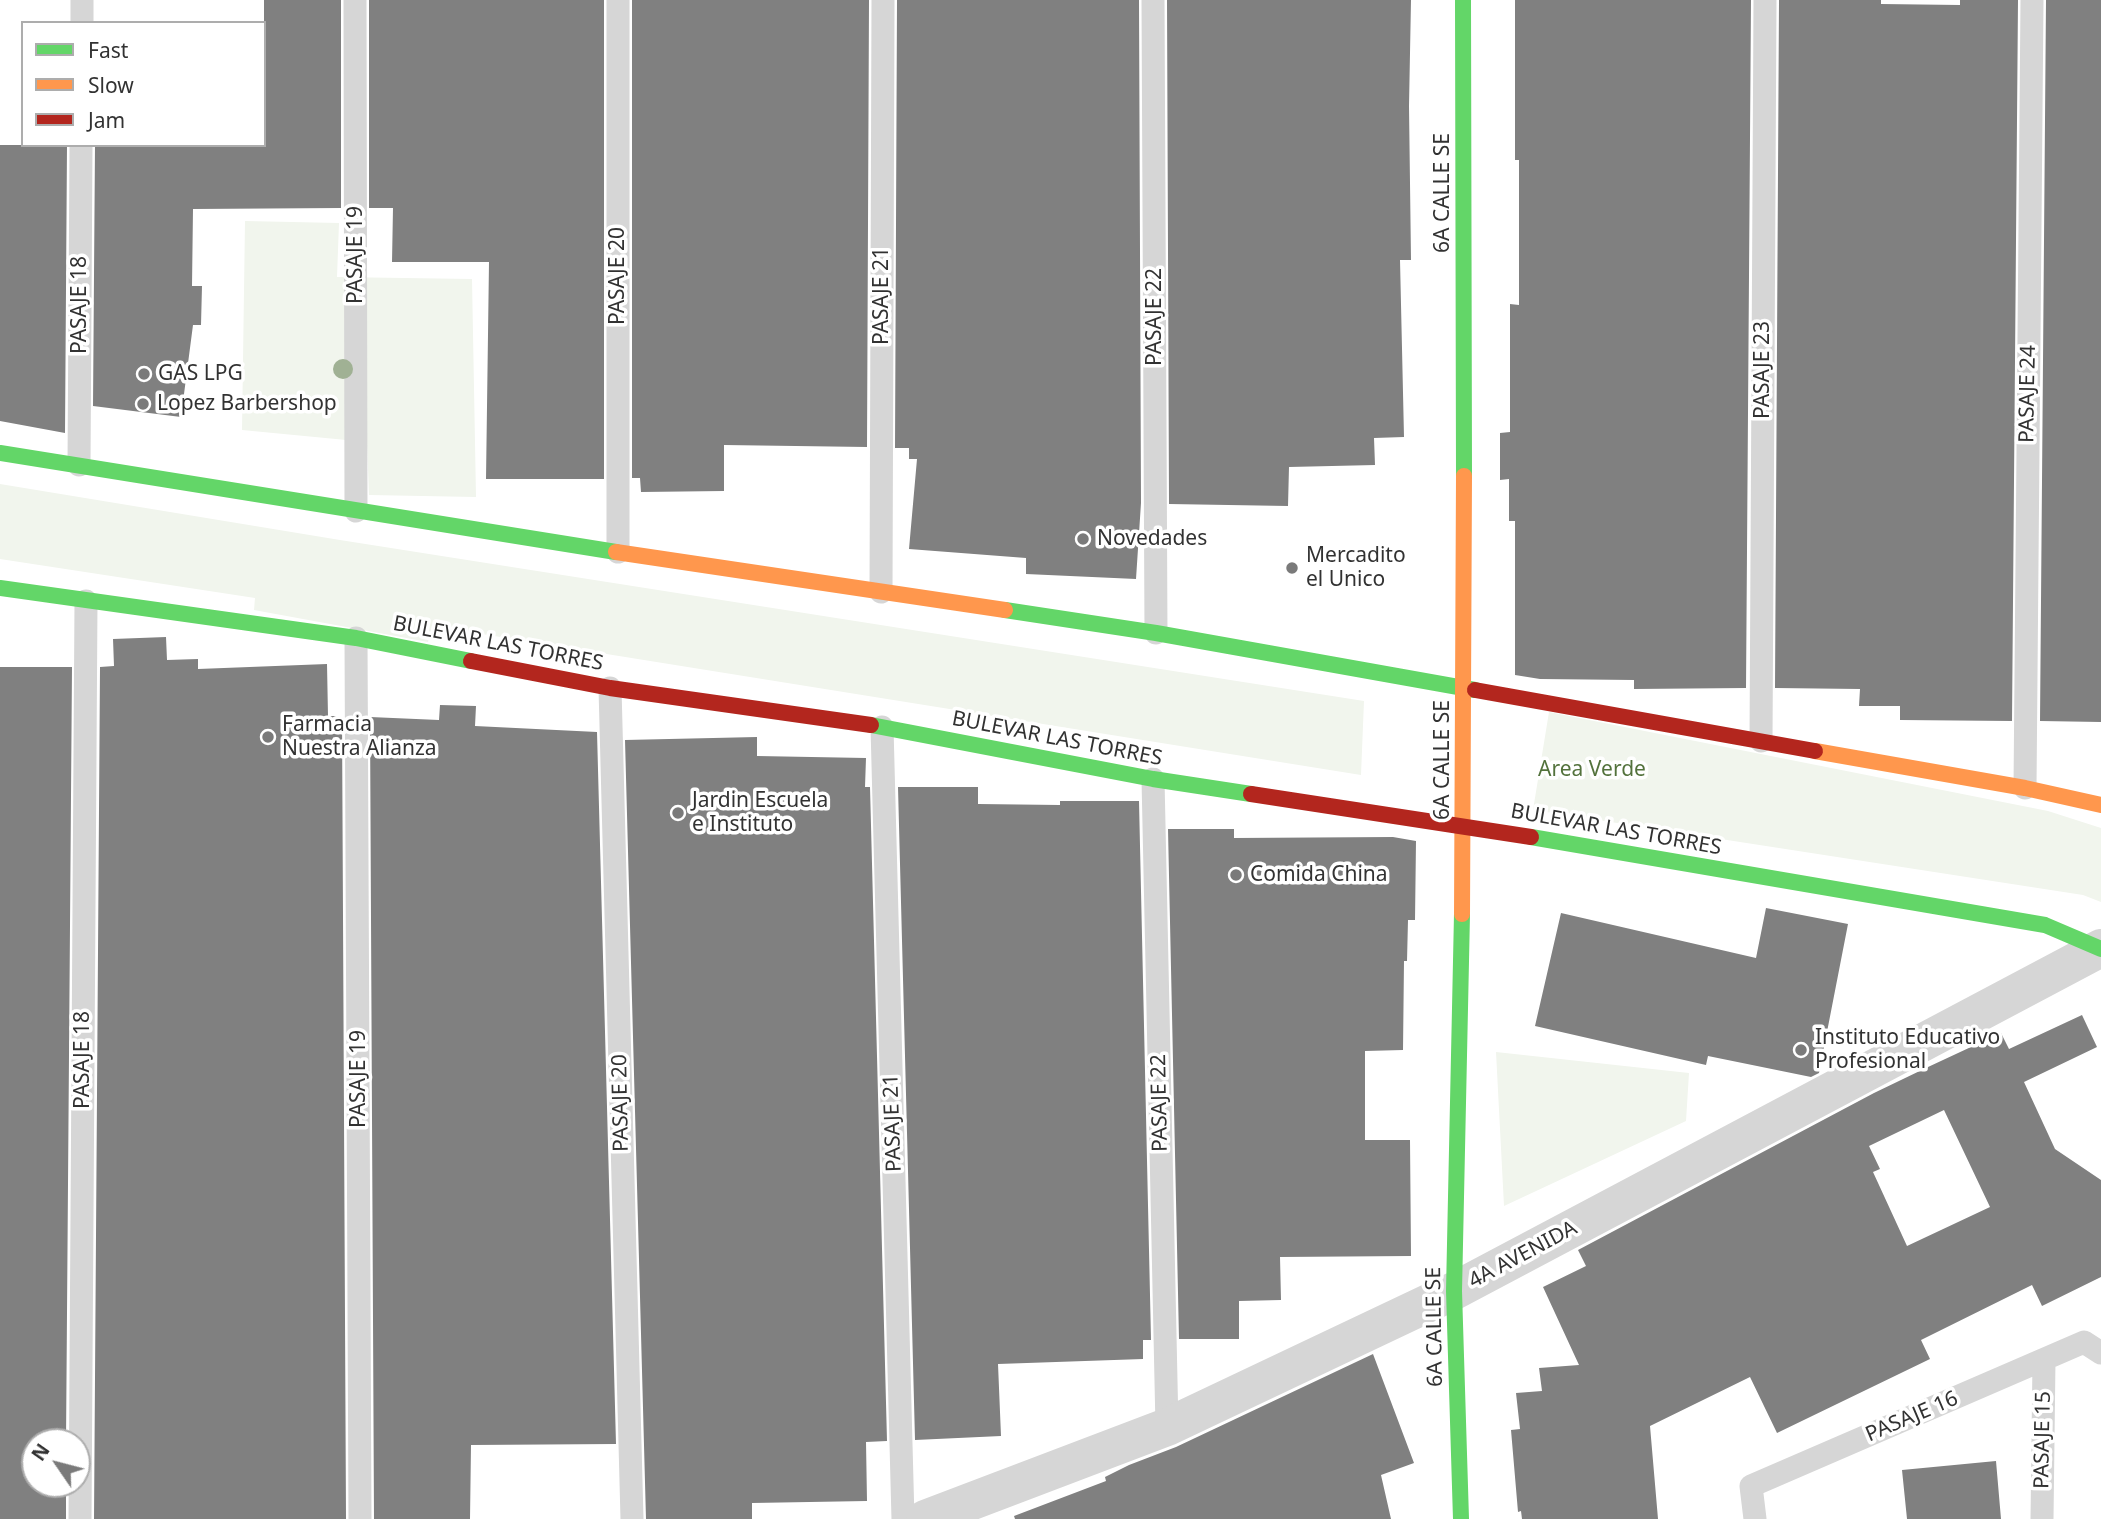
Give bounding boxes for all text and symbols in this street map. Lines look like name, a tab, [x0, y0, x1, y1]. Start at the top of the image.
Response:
legend	[21, 21, 266, 147]
text: Fast	[88, 36, 128, 64]
text: Slow	[88, 71, 134, 99]
text: Jam	[88, 106, 125, 134]
street label: 6A CALLE SE	[1430, 133, 1456, 253]
street label: PASAJE 19	[343, 206, 369, 304]
street label: PASAJE 20	[605, 227, 631, 325]
street label: PASAJE 21	[869, 247, 895, 345]
street label: PASAJE 18	[67, 256, 93, 354]
street label: PASAJE 22	[1142, 268, 1168, 366]
street label: PASAJE 23	[1750, 321, 1776, 419]
street label: PASAJE 24	[2015, 345, 2041, 443]
place label: GAS LPG	[158, 361, 243, 387]
marker: GAS LPG	[136, 366, 152, 382]
place label: Lopez Barbershop	[157, 391, 337, 417]
marker: Lopez Barbershop	[135, 396, 151, 412]
place label: Novedades	[1097, 526, 1207, 552]
marker: Novedades	[1075, 531, 1091, 547]
place label: Mercadito el Unico	[1306, 543, 1406, 593]
marker: Mercadito el Unico	[1284, 560, 1300, 576]
street label: BULEVAR LAS TORRES	[391, 611, 605, 677]
street label: 6A CALLE SE	[1430, 700, 1456, 820]
street label: BULEVAR LAS TORRES	[950, 706, 1164, 772]
place label: Farmacia Nuestra Alianza	[282, 712, 437, 762]
marker: Farmacia Nuestra Alianza	[260, 729, 276, 745]
park label: Area Verde	[1538, 757, 1646, 783]
place label: Jardin Escuela e Instituto	[692, 788, 828, 838]
street label: BULEVAR LAS TORRES	[1509, 799, 1723, 861]
marker: Jardin Escuela e Instituto	[670, 805, 686, 821]
place label: Comida China	[1250, 862, 1388, 888]
marker: Comida China	[1228, 867, 1244, 883]
street label: PASAJE 18	[70, 1011, 96, 1109]
place label: Instituto Educativo Profesional	[1815, 1025, 2000, 1075]
street label: PASAJE 19	[346, 1030, 372, 1128]
marker: Instituto Educativo Profesional	[1793, 1042, 1809, 1058]
street label: PASAJE 20	[608, 1054, 634, 1152]
street label: PASAJE 22	[1147, 1054, 1173, 1152]
street label: PASAJE 21	[879, 1074, 907, 1172]
street label: 4A AVENIDA	[1464, 1216, 1582, 1294]
street label: 6A CALLE SE	[1421, 1267, 1449, 1387]
street label: PASAJE 16	[1862, 1386, 1962, 1448]
street label: PASAJE 15	[2030, 1391, 2056, 1489]
north arrow	[21, 1428, 91, 1498]
text: N	[25, 1438, 56, 1466]

